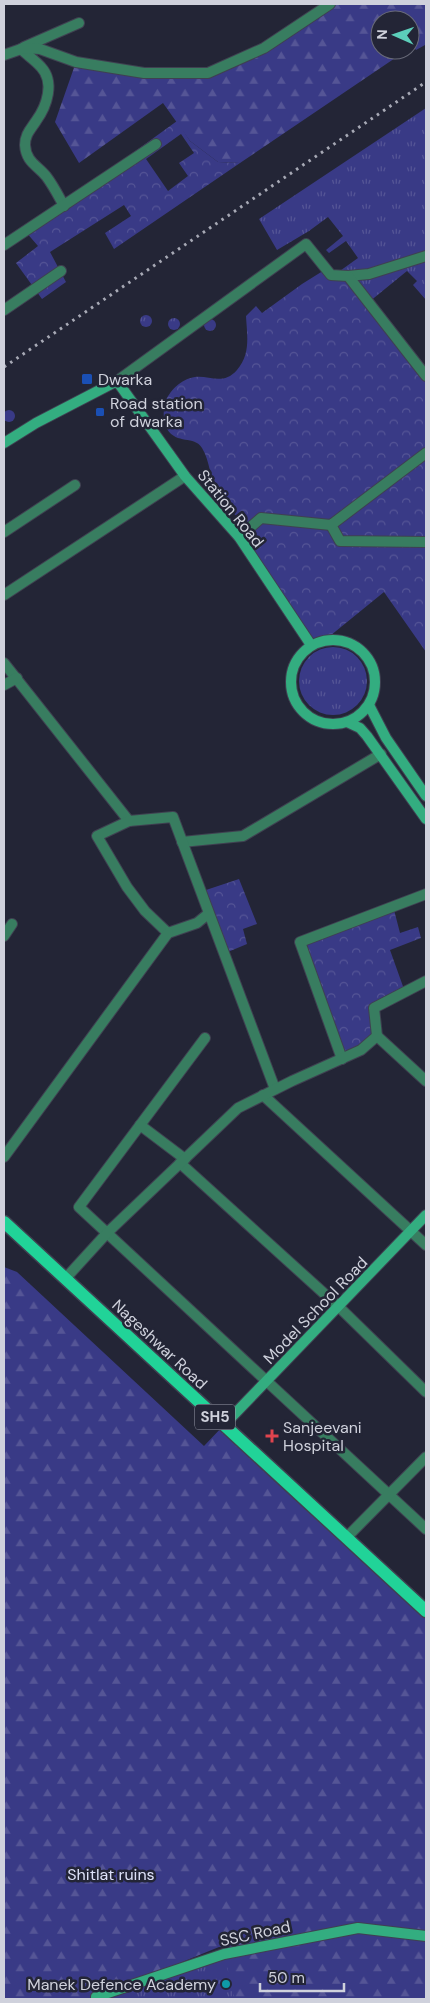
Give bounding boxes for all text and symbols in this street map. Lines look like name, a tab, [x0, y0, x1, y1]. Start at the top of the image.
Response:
north arrow	[370, 10, 420, 60]
text: N	[373, 29, 391, 40]
place label: Dwarka	[98, 369, 152, 390]
marker: Dwarka	[80, 372, 94, 386]
place label: Road station of dwarka	[110, 393, 203, 432]
marker: Road station of dwarka	[94, 406, 106, 418]
street label: Station Road	[193, 465, 268, 552]
street label: Model School Road	[259, 1252, 372, 1369]
street label: Nageshwar Road	[108, 1295, 212, 1394]
road number: SH5	[195, 1404, 235, 1430]
place label: Sanjeevani Hospital	[283, 1417, 362, 1456]
marker: Sanjeevani Hospital	[265, 1429, 279, 1443]
park label: Shitlat ruins	[67, 1864, 155, 1885]
street label: SSC Road	[218, 1916, 292, 1951]
scale bar	[260, 1960, 344, 1992]
text: 50 m	[268, 1968, 305, 1988]
place label: Manek Defence Academy	[27, 1974, 216, 1995]
marker: Manek Defence Academy	[220, 1978, 232, 1990]

